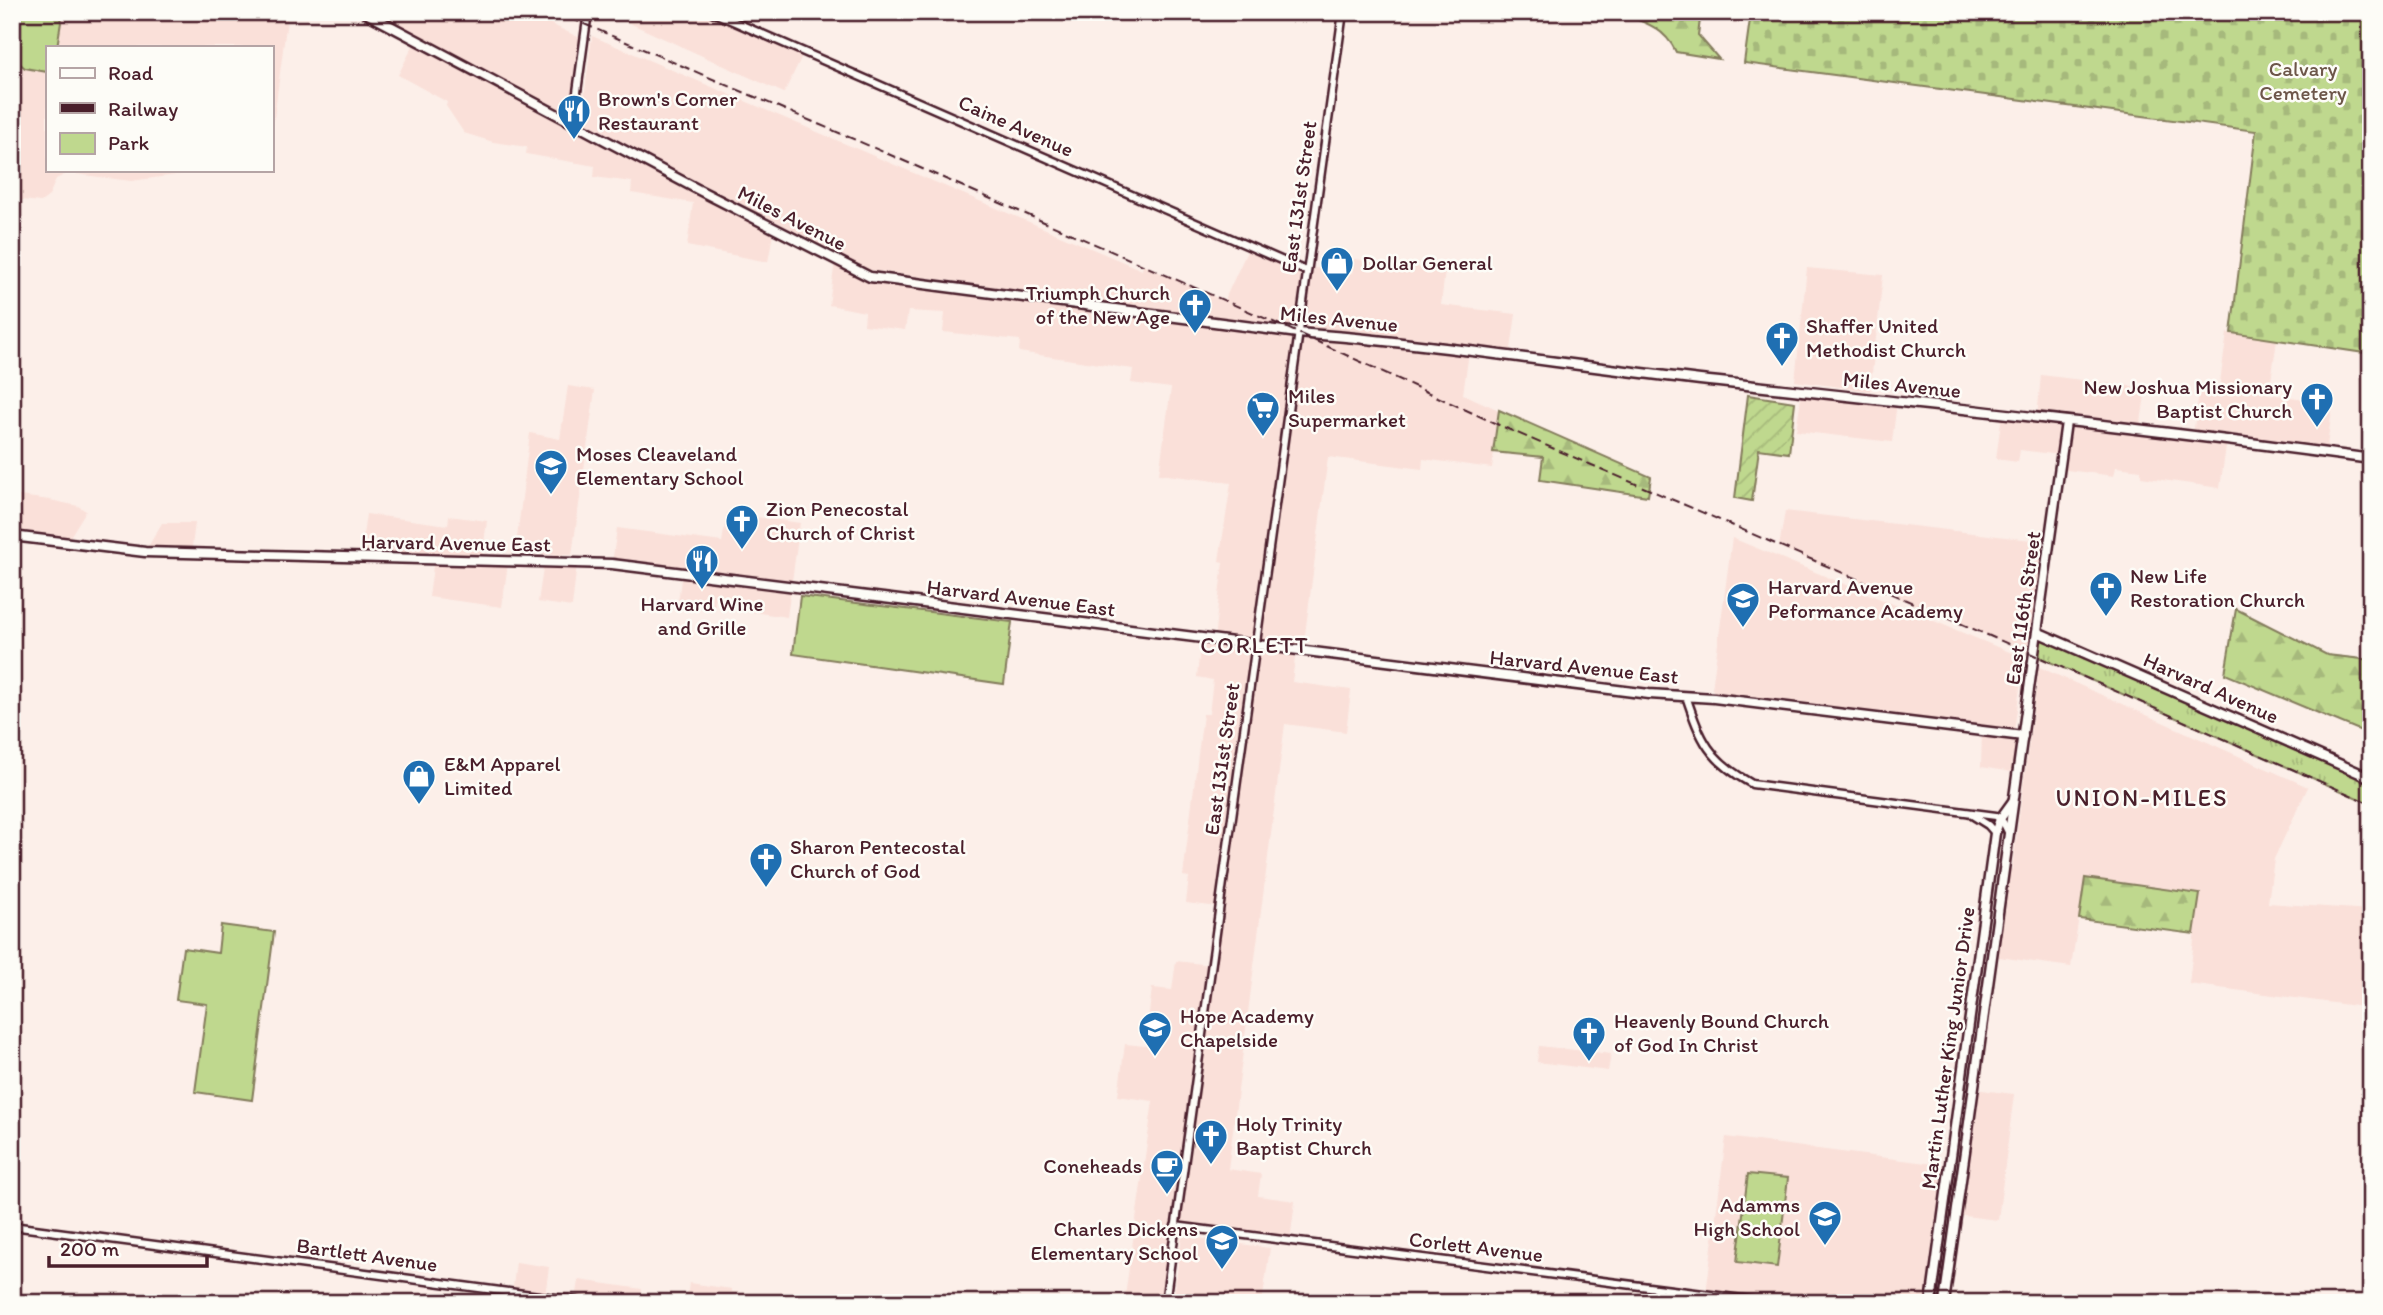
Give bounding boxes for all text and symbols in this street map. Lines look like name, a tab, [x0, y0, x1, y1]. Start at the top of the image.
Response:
legend	[46, 46, 273, 172]
park label: Calvary Cemetery	[2259, 56, 2347, 105]
text: Road	[108, 60, 154, 85]
place label: Brown's Corner Restaurant	[598, 86, 738, 135]
street label: Caine Avenue	[955, 89, 1078, 162]
restaurant icon: Brown's Corner Restaurant	[555, 92, 593, 141]
text: Railway	[108, 96, 178, 121]
street label: East 131st Street	[1275, 119, 1322, 275]
text: Park	[108, 130, 150, 155]
street label: Miles Avenue	[734, 179, 851, 256]
shop icon: Dollar General	[1318, 244, 1356, 293]
place label: Dollar General	[1362, 250, 1493, 275]
place label: Triumph Church of the New Age	[1026, 280, 1170, 329]
church icon: Triumph Church of the New Age	[1176, 286, 1214, 335]
street label: Miles Avenue	[1279, 300, 1399, 337]
place label: Shaffer United Methodist Church	[1806, 313, 1966, 362]
church icon: Shaffer United Methodist Church	[1763, 319, 1801, 368]
street label: Miles Avenue	[1842, 366, 1962, 403]
place label: New Joshua Missionary Baptist Church	[2083, 374, 2292, 423]
church icon: New Joshua Missionary Baptist Church	[2298, 380, 2336, 429]
place label: Miles Supermarket	[1288, 383, 1406, 432]
supermarket icon: Miles Supermarket	[1244, 389, 1282, 438]
place label: Moses Cleaveland Elementary School	[576, 441, 744, 490]
school or university icon: Moses Cleaveland Elementary School	[532, 447, 570, 496]
place label: Zion Penecostal Church of Christ	[766, 496, 915, 545]
church icon: Zion Penecostal Church of Christ	[723, 502, 761, 551]
street label: Harvard Avenue East	[361, 528, 551, 557]
street label: East 116th Street	[1999, 529, 2046, 686]
restaurant icon: Harvard Wine and Grille	[683, 542, 721, 591]
place label: New Life Restoration Church	[2130, 563, 2305, 612]
church icon: New Life Restoration Church	[2087, 569, 2125, 618]
street label: Harvard Avenue East	[925, 574, 1117, 621]
place label: Harvard Avenue Peformance Academy	[1768, 574, 1963, 623]
school or university icon: Harvard Avenue Peformance Academy	[1724, 580, 1762, 629]
place label: Harvard Wine and Grille	[640, 591, 764, 640]
district label: CORLETT	[1200, 631, 1310, 659]
street label: Harvard Avenue East	[1488, 644, 1680, 689]
street label: Harvard Avenue	[2140, 647, 2283, 729]
street label: East 131st Street	[1198, 681, 1245, 837]
place label: E&M Apparel Limited	[444, 751, 561, 800]
shop icon: E&M Apparel Limited	[400, 757, 438, 806]
district label: UNION-MILES	[2056, 783, 2228, 812]
place label: Sharon Pentecostal Church of God	[790, 834, 966, 883]
church icon: Sharon Pentecostal Church of God	[747, 840, 785, 889]
street label: Martin Luther King Junior Drive	[1915, 905, 1980, 1191]
place label: Hope Academy Chapelside	[1180, 1003, 1314, 1052]
place label: Heavenly Bound Church of God In Christ	[1614, 1008, 1830, 1057]
school or university icon: Hope Academy Chapelside	[1136, 1009, 1174, 1058]
church icon: Heavenly Bound Church of God In Christ	[1570, 1014, 1608, 1063]
place label: Holy Trinity Baptist Church	[1236, 1111, 1372, 1160]
church icon: Holy Trinity Baptist Church	[1192, 1117, 1230, 1166]
cafe icon: Coneheads	[1148, 1147, 1186, 1196]
place label: Coneheads	[1043, 1153, 1142, 1178]
place label: Adamms High School	[1694, 1192, 1800, 1241]
school or university icon: Adamms High School	[1806, 1198, 1844, 1247]
place label: Charles Dickens Elementary School	[1031, 1216, 1198, 1265]
school or university icon: Charles Dickens Elementary School	[1203, 1222, 1241, 1271]
scale bar	[49, 1224, 206, 1268]
street label: Corlett Avenue	[1408, 1226, 1545, 1267]
street label: Bartlett Avenue	[295, 1232, 439, 1277]
text: 200 m	[60, 1236, 120, 1261]

